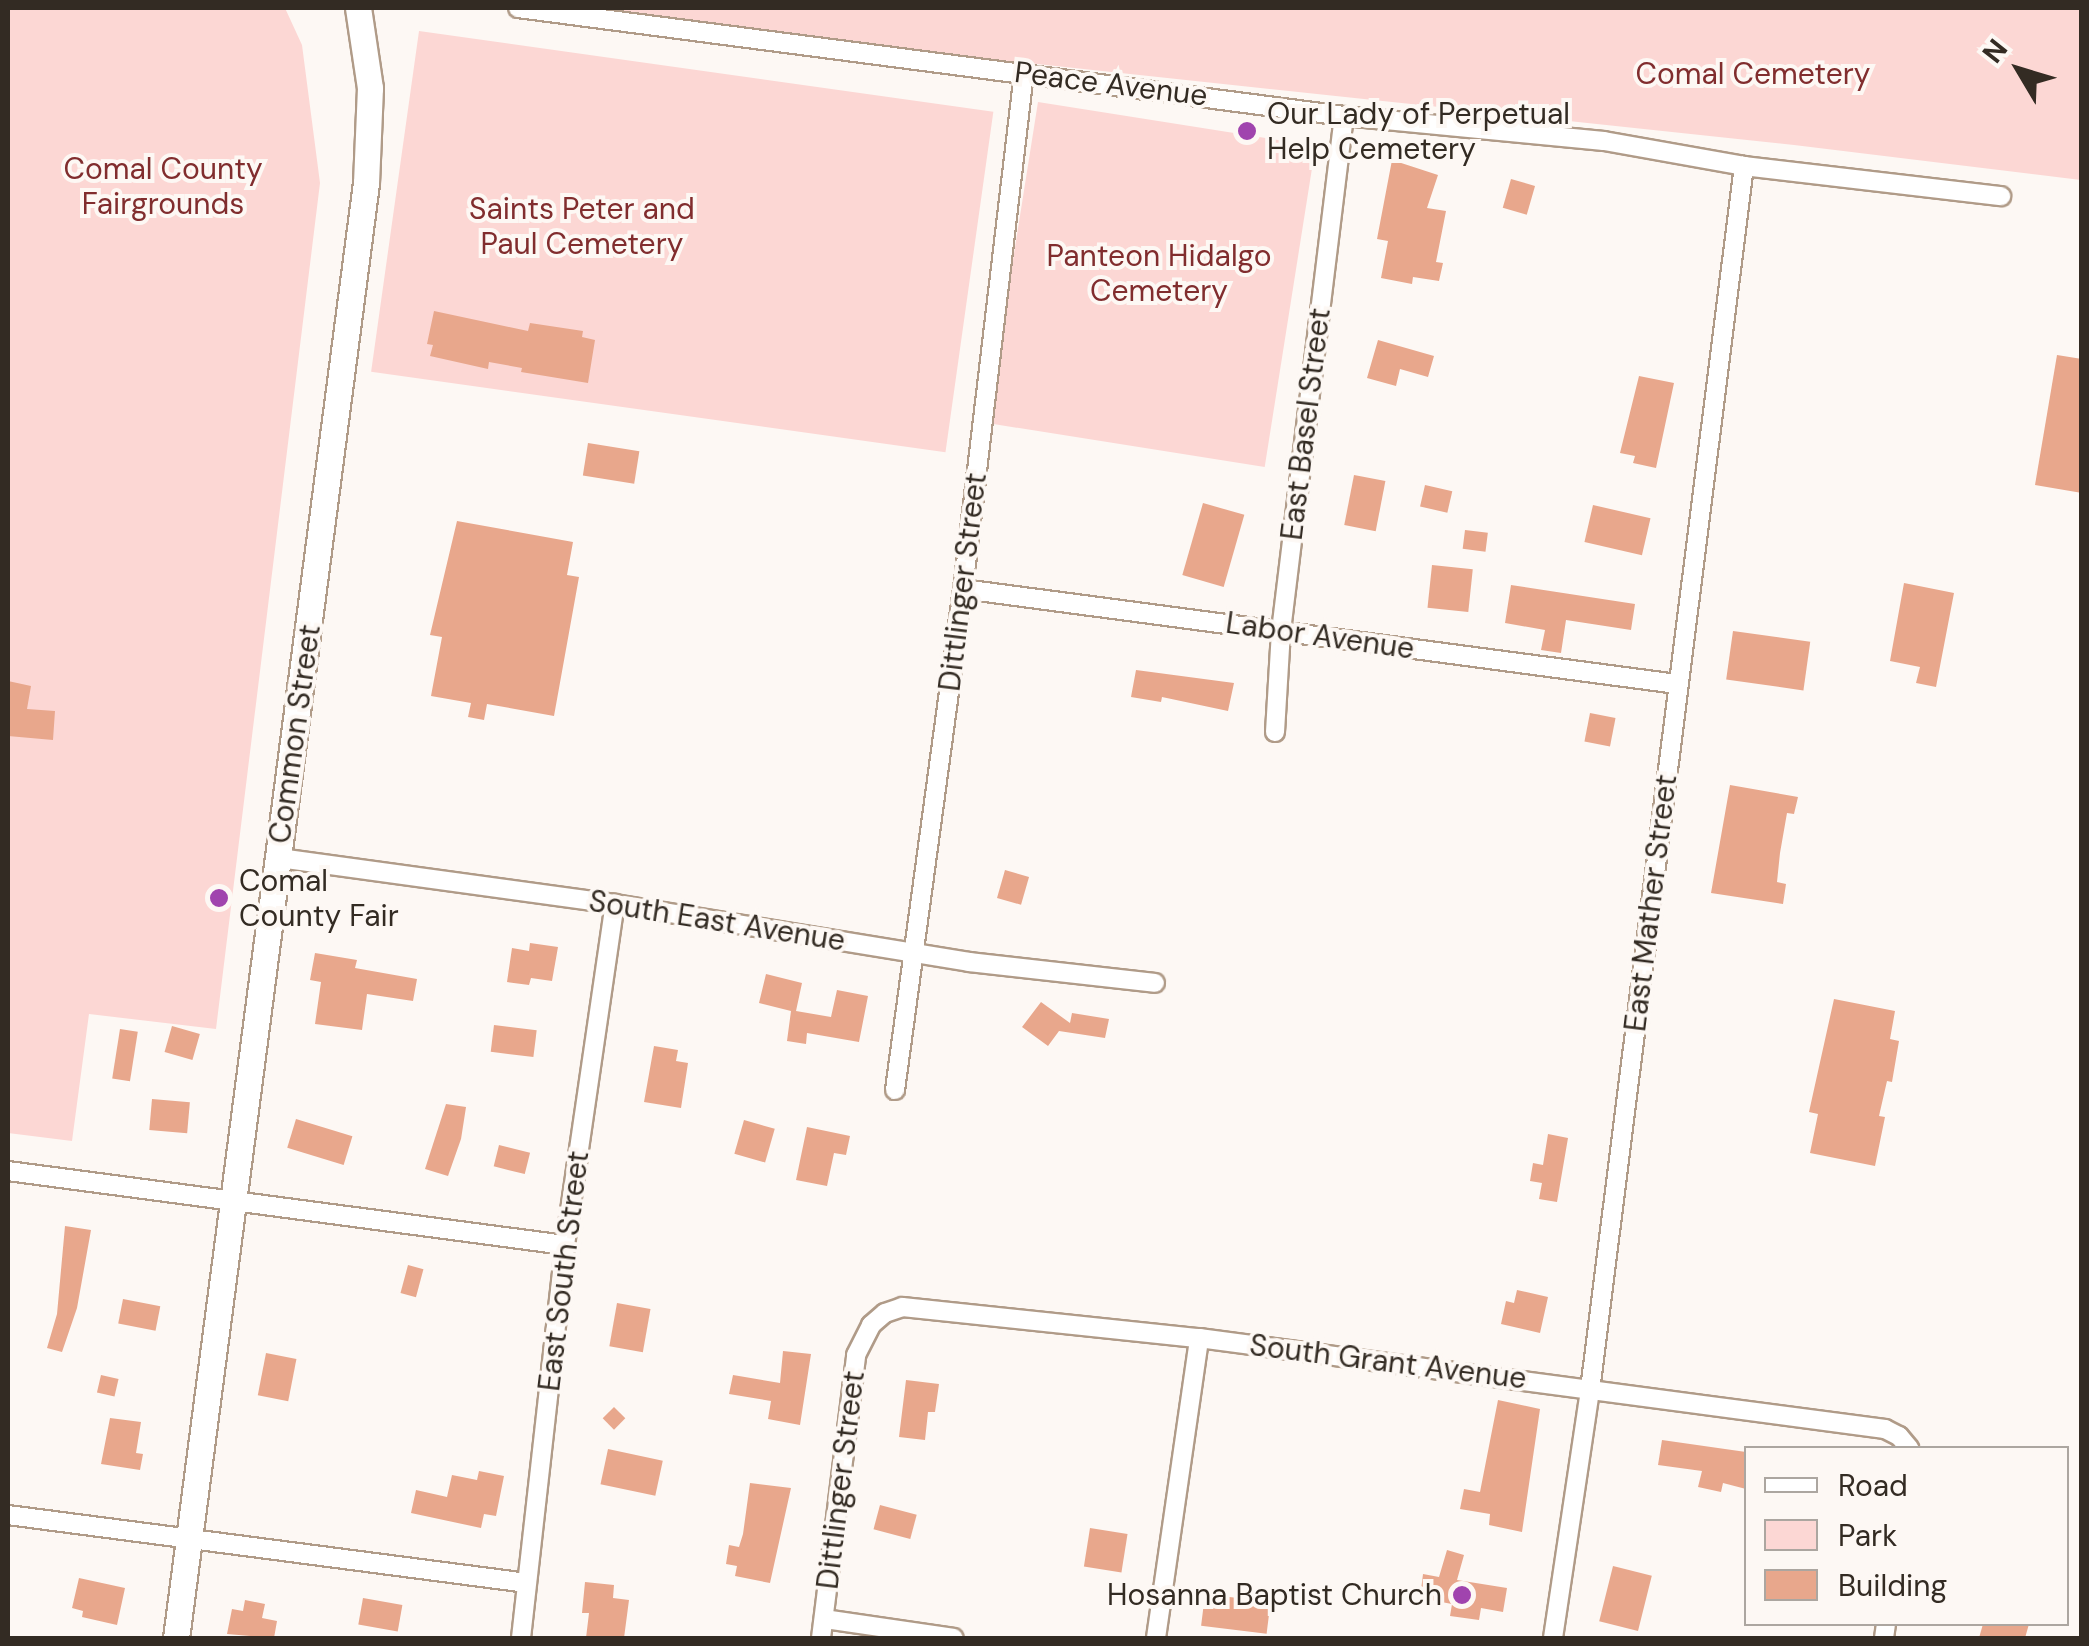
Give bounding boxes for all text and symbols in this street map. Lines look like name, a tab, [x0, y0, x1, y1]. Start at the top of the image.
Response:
north arrow	[1969, 20, 2069, 120]
text: N	[1974, 32, 2016, 71]
street label: Peace Avenue	[1013, 54, 1209, 114]
park label: Comal Cemetery	[1636, 56, 1870, 92]
place label: Our Lady of Perpetual Help Cemetery	[1267, 96, 1570, 166]
marker: Our Lady of Perpetual Help Cemetery	[1236, 120, 1258, 142]
park label: Comal County Fairgrounds	[63, 151, 263, 222]
park label: Saints Peter and Paul Cemetery	[469, 191, 695, 262]
park label: Panteon Hidalgo Cemetery	[1047, 238, 1271, 308]
street label: East Basel Street	[1274, 306, 1338, 542]
street label: Dittlinger Street	[932, 471, 994, 693]
street label: Labor Avenue	[1224, 605, 1416, 667]
street label: Common Street	[262, 622, 328, 846]
street label: East Mather Street	[1617, 772, 1685, 1034]
place label: Comal County Fair	[239, 863, 399, 934]
street label: South East Avenue	[586, 883, 848, 959]
marker: Comal County Fair	[208, 887, 230, 909]
street label: East South Street	[531, 1149, 597, 1393]
street label: South Grant Avenue	[1248, 1327, 1528, 1397]
street label: Dittlinger Street	[810, 1369, 872, 1591]
legend	[1744, 1446, 2069, 1626]
text: Road	[1838, 1466, 1908, 1505]
text: Park	[1838, 1516, 1897, 1555]
text: Building	[1838, 1566, 1947, 1605]
place label: Hosanna Baptist Church	[1107, 1577, 1442, 1613]
marker: Hosanna Baptist Church	[1451, 1584, 1473, 1606]

